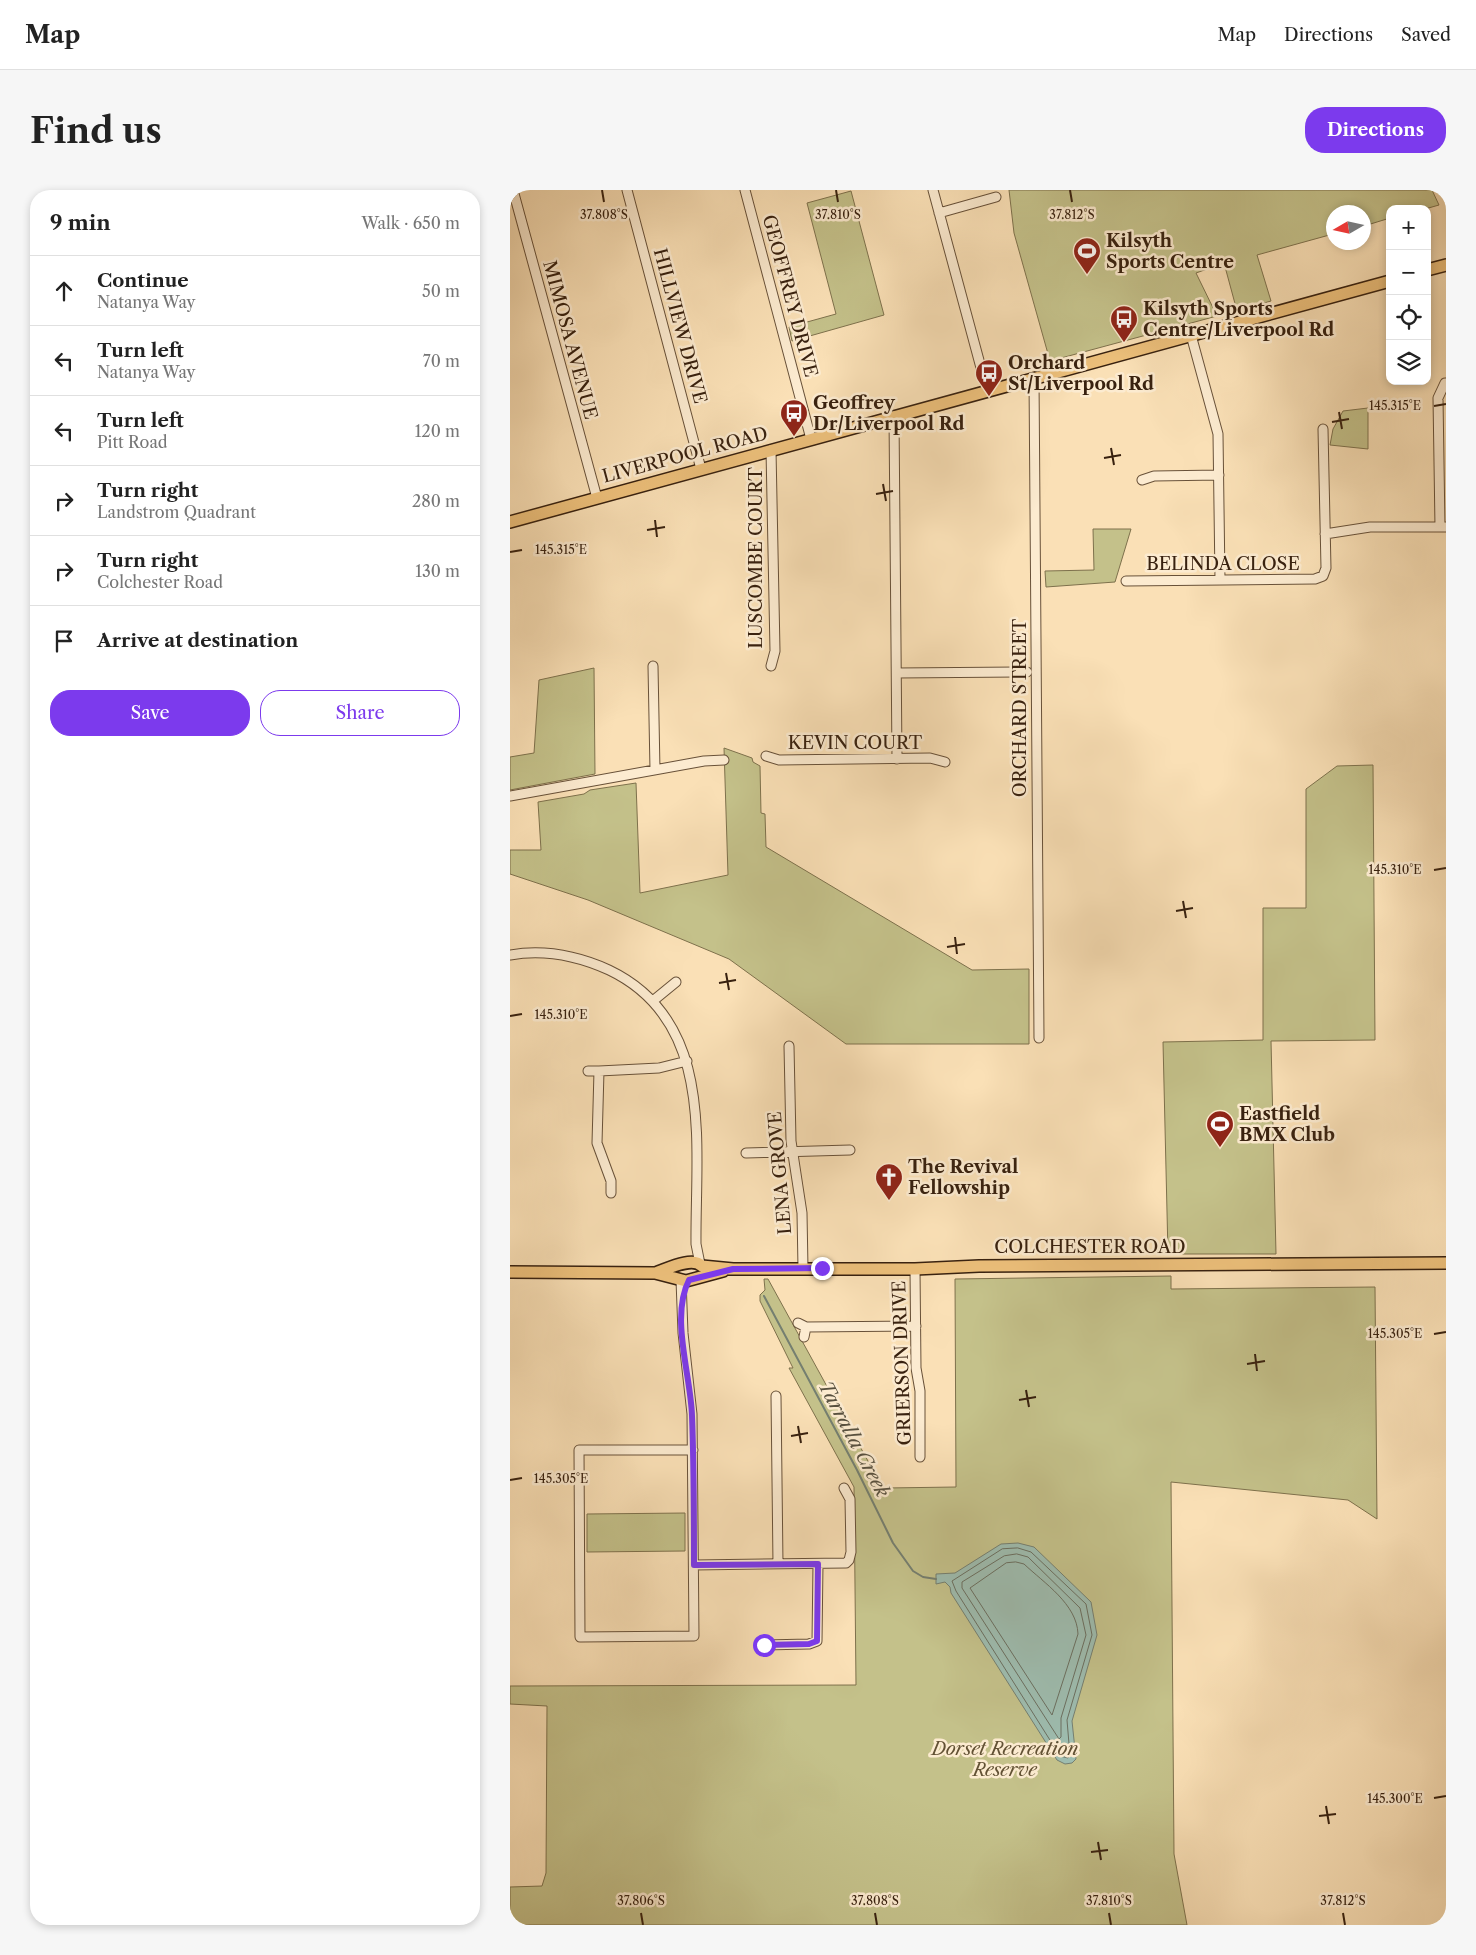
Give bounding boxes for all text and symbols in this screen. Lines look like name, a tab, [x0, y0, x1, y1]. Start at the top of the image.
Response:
text: Map	[25, 20, 80, 49]
text: Map	[1217, 24, 1256, 46]
text: Directions	[1284, 24, 1373, 46]
text: Saved	[1401, 24, 1451, 46]
button: Directions	[1305, 107, 1446, 153]
text: Find us	[30, 109, 162, 152]
north arrow	[1326, 205, 1371, 250]
map controls	[1386, 205, 1431, 385]
button: +	[1386, 205, 1431, 250]
text: 37.808°S	[580, 207, 628, 222]
text: 37.810°S	[815, 207, 861, 222]
text: 37.812°S	[1049, 207, 1095, 222]
text: 9 min	[50, 210, 111, 235]
street label: GEOFFREY DRIVE	[758, 212, 822, 380]
text: Walk · 650 m	[361, 213, 460, 233]
place label: Kilsyth Sports Centre	[1106, 230, 1234, 273]
sports icon: Kilsyth Sports Centre	[1072, 236, 1102, 275]
street label: HILLVIEW DRIVE	[649, 246, 711, 406]
button: −	[1386, 250, 1431, 295]
street label: MIMOSA AVENUE	[538, 258, 602, 422]
text: Continue	[97, 269, 189, 292]
icon: ahead	[50, 277, 78, 305]
text: 50 m	[422, 281, 460, 301]
text: Natanya Way	[97, 292, 195, 312]
button: locate	[1386, 295, 1431, 340]
place label: Kilsyth Sports Centre/Liverpool Rd	[1143, 298, 1334, 341]
bus stop icon: Kilsyth Sports Centre/Liverpool Rd	[1109, 304, 1139, 343]
text: Turn left	[97, 339, 184, 362]
button: layers	[1386, 340, 1431, 385]
icon: left	[50, 347, 78, 375]
text: 70 m	[423, 351, 460, 371]
place label: Orchard St/Liverpool Rd	[1008, 352, 1154, 395]
bus stop icon: Orchard St/Liverpool Rd	[974, 358, 1004, 397]
text: Natanya Way	[97, 362, 195, 382]
place label: Geoffrey Dr/Liverpool Rd	[813, 392, 964, 435]
bus stop icon: Geoffrey Dr/Liverpool Rd	[779, 398, 809, 437]
text: 145.315°E	[1369, 398, 1421, 413]
text: Turn left	[97, 409, 184, 432]
icon: left	[50, 417, 78, 445]
text: 120 m	[415, 421, 460, 441]
street label: LIVERPOOL ROAD	[600, 422, 770, 488]
text: Pitt Road	[97, 432, 168, 452]
street label: LUSCOMBE COURT	[745, 467, 767, 649]
text: Turn right	[97, 479, 198, 502]
icon: right	[50, 487, 78, 515]
text: 280 m	[412, 491, 460, 511]
text: Landstrom Quadrant	[97, 502, 256, 522]
text: 145.315°E	[535, 542, 587, 557]
text: Turn right	[97, 549, 198, 572]
street label: BELINDA CLOSE	[1146, 553, 1300, 575]
icon: right	[50, 557, 78, 585]
text: 130 m	[415, 561, 460, 581]
text: Colchester Road	[97, 572, 223, 592]
street label: ORCHARD STREET	[1009, 618, 1031, 797]
icon: arrive	[50, 627, 78, 655]
text: Arrive at destination	[97, 629, 298, 652]
button: Save	[50, 690, 250, 736]
button: Share	[260, 690, 460, 736]
street label: KEVIN COURT	[788, 732, 923, 754]
text: 145.310°E	[1368, 862, 1422, 877]
text: 145.310°E	[534, 1007, 588, 1022]
place label: Eastfield BMX Club	[1239, 1103, 1335, 1146]
sports icon: Eastfield BMX Club	[1205, 1109, 1235, 1148]
street label: LENA GROVE	[764, 1110, 796, 1236]
place label: The Revival Fellowship	[908, 1156, 1018, 1199]
church icon: The Revival Fellowship	[874, 1162, 904, 1201]
street label: COLCHESTER ROAD	[994, 1236, 1186, 1258]
route end	[811, 1257, 834, 1280]
street label: GRIERSON DRIVE	[888, 1280, 916, 1446]
text: 145.305°E	[1368, 1326, 1422, 1341]
water label: Tarralla Creek	[814, 1377, 894, 1501]
text: 145.305°E	[534, 1471, 588, 1486]
route start	[753, 1634, 776, 1657]
park label: Dorset Recreation Reserve	[930, 1738, 1078, 1781]
text: 145.300°E	[1367, 1791, 1423, 1806]
text: 37.806°S	[617, 1893, 665, 1908]
text: 37.808°S	[851, 1893, 899, 1908]
text: 37.810°S	[1086, 1893, 1132, 1908]
text: 37.812°S	[1320, 1893, 1366, 1908]

